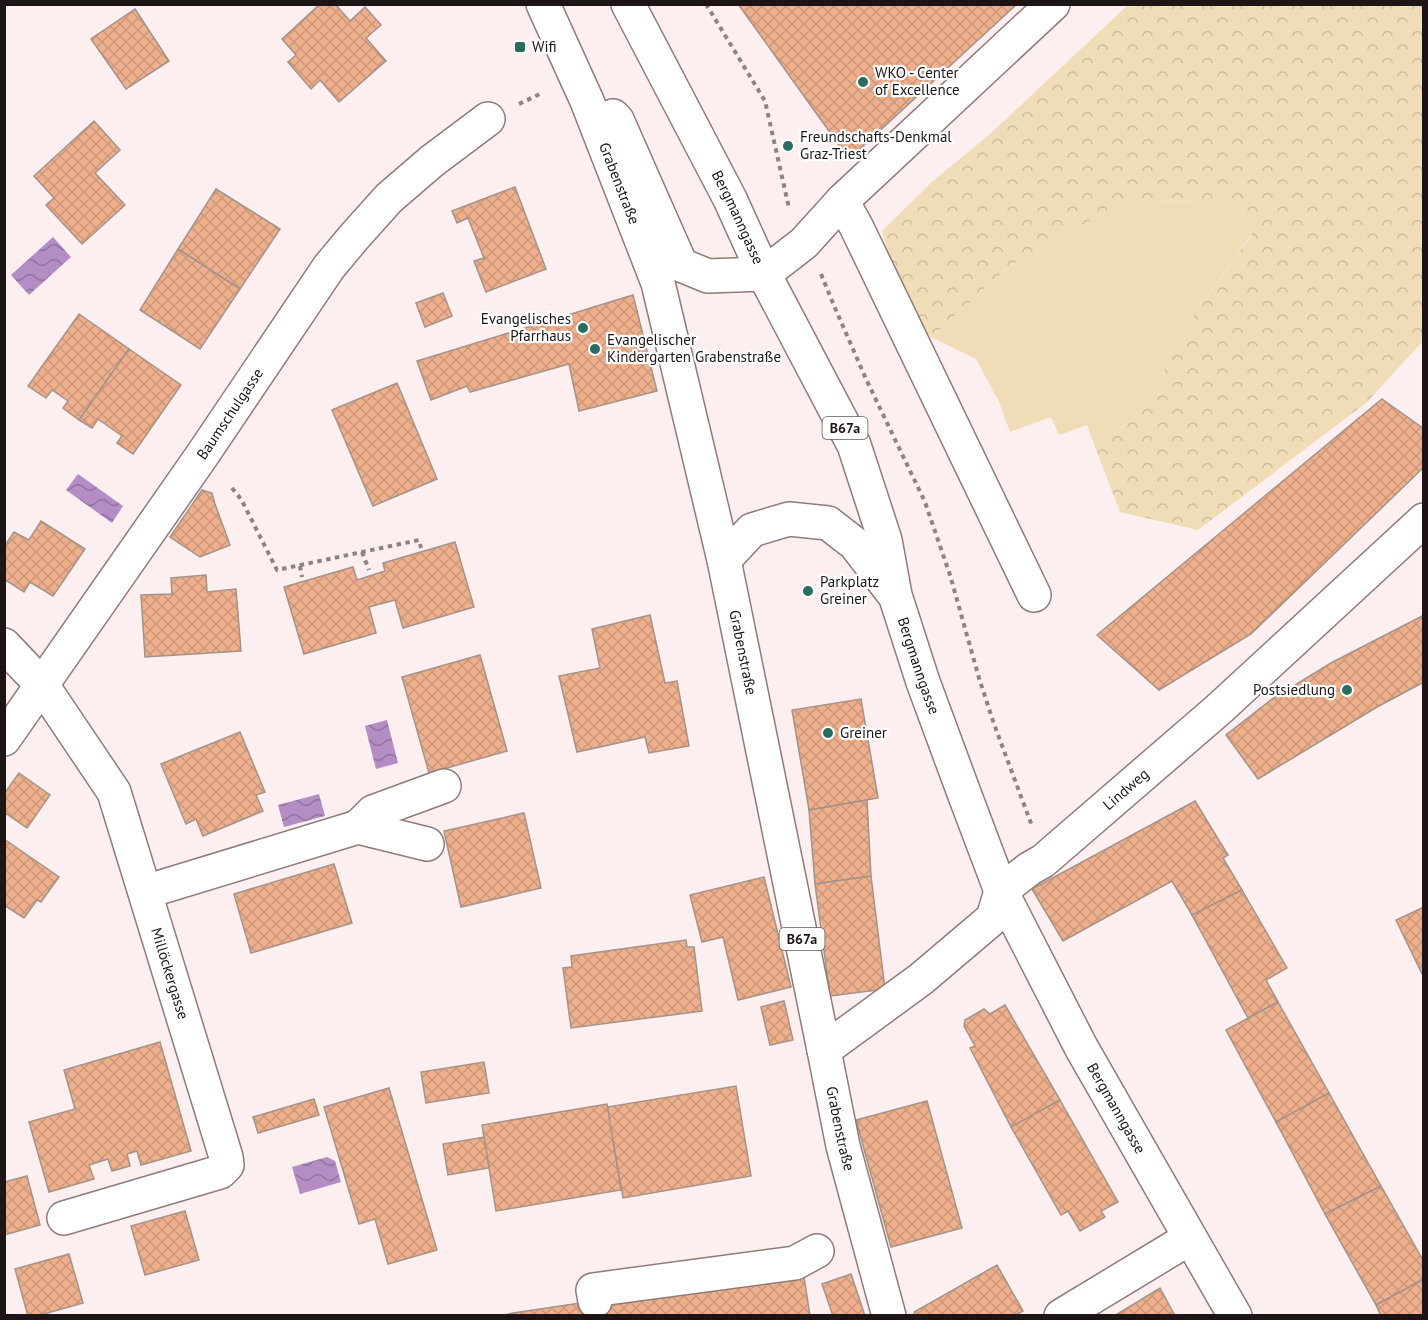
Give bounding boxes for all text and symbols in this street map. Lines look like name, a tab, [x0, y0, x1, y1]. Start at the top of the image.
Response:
place label: Wifi	[532, 37, 557, 56]
marker: Wifi	[513, 40, 527, 54]
place label: WKO - Center of Excellence	[875, 63, 960, 99]
marker: WKO - Center of Excellence	[856, 75, 870, 89]
place label: Freundschafts-Denkmal Graz-Triest	[800, 127, 952, 163]
marker: Freundschafts-Denkmal Graz-Triest	[781, 139, 795, 153]
street label: Grabenstraße	[595, 140, 644, 227]
street label: Bergmanngasse	[708, 167, 768, 267]
place label: Evangelisches Pfarrhaus	[481, 309, 571, 345]
marker: Evangelisches Pfarrhaus	[576, 321, 590, 335]
place label: Evangelischer Kindergarten Grabenstraße	[607, 330, 781, 366]
marker: Evangelischer Kindergarten Grabenstraße	[588, 342, 602, 356]
street label: Baumschulgasse	[192, 364, 267, 463]
road number: B67a	[822, 417, 868, 439]
place label: Parkplatz Greiner	[820, 572, 879, 608]
marker: Parkplatz Greiner	[801, 584, 815, 598]
street label: Grabenstraße	[725, 608, 761, 696]
street label: Bergmanngasse	[894, 615, 944, 717]
place label: Postsiedlung	[1253, 680, 1335, 699]
marker: Postsiedlung	[1340, 683, 1354, 697]
place label: Greiner	[840, 723, 887, 742]
marker: Greiner	[821, 726, 835, 740]
street label: Lindweg	[1099, 764, 1152, 814]
street label: Millöckergasse	[147, 925, 193, 1022]
road number: B67a	[780, 928, 824, 950]
street label: Bergmanngasse	[1083, 1059, 1150, 1157]
street label: Grabenstraße	[822, 1085, 859, 1173]

